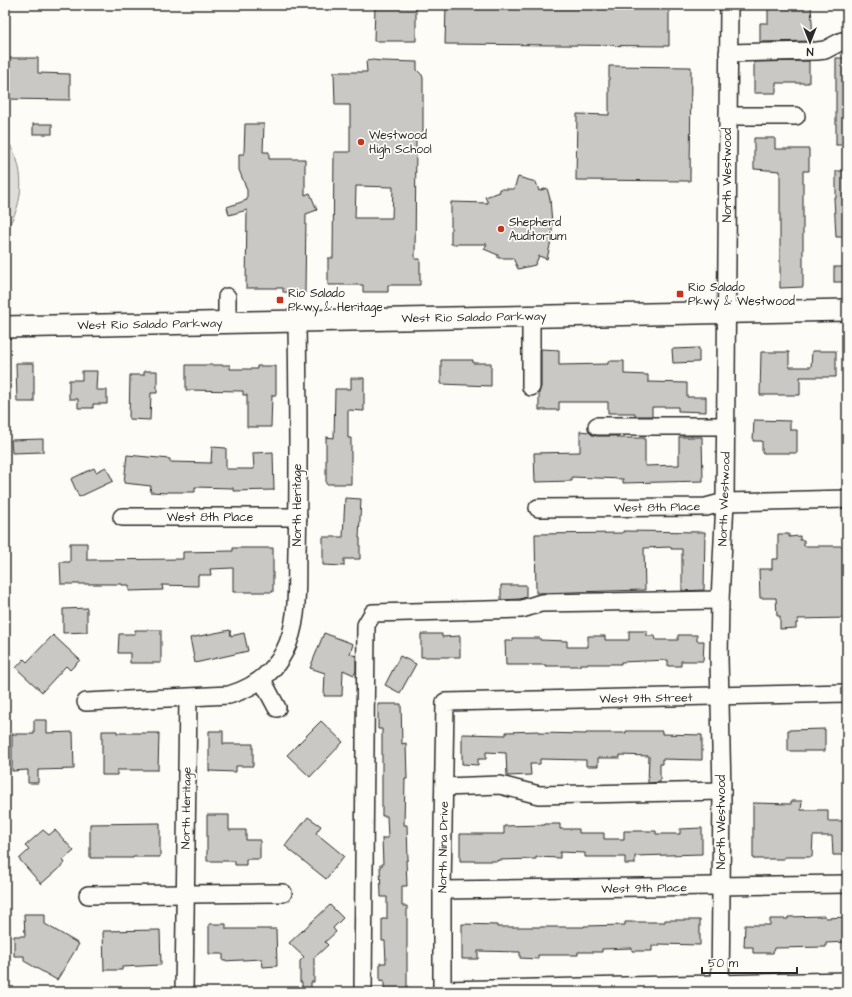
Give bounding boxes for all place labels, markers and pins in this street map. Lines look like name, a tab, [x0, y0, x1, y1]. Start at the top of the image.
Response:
place label: Westwood High School	[369, 127, 432, 159]
marker: Westwood High School	[356, 137, 366, 147]
place label: Shepherd Auditorium	[509, 214, 567, 245]
marker: Shepherd Auditorium	[496, 224, 506, 234]
place label: Rio Salado Pkwy & Westwood	[688, 279, 795, 311]
place label: Rio Salado Pkwy & Heritage	[288, 285, 383, 317]
marker: Rio Salado Pkwy & Westwood	[675, 289, 685, 299]
marker: Rio Salado Pkwy & Heritage	[275, 295, 285, 305]

